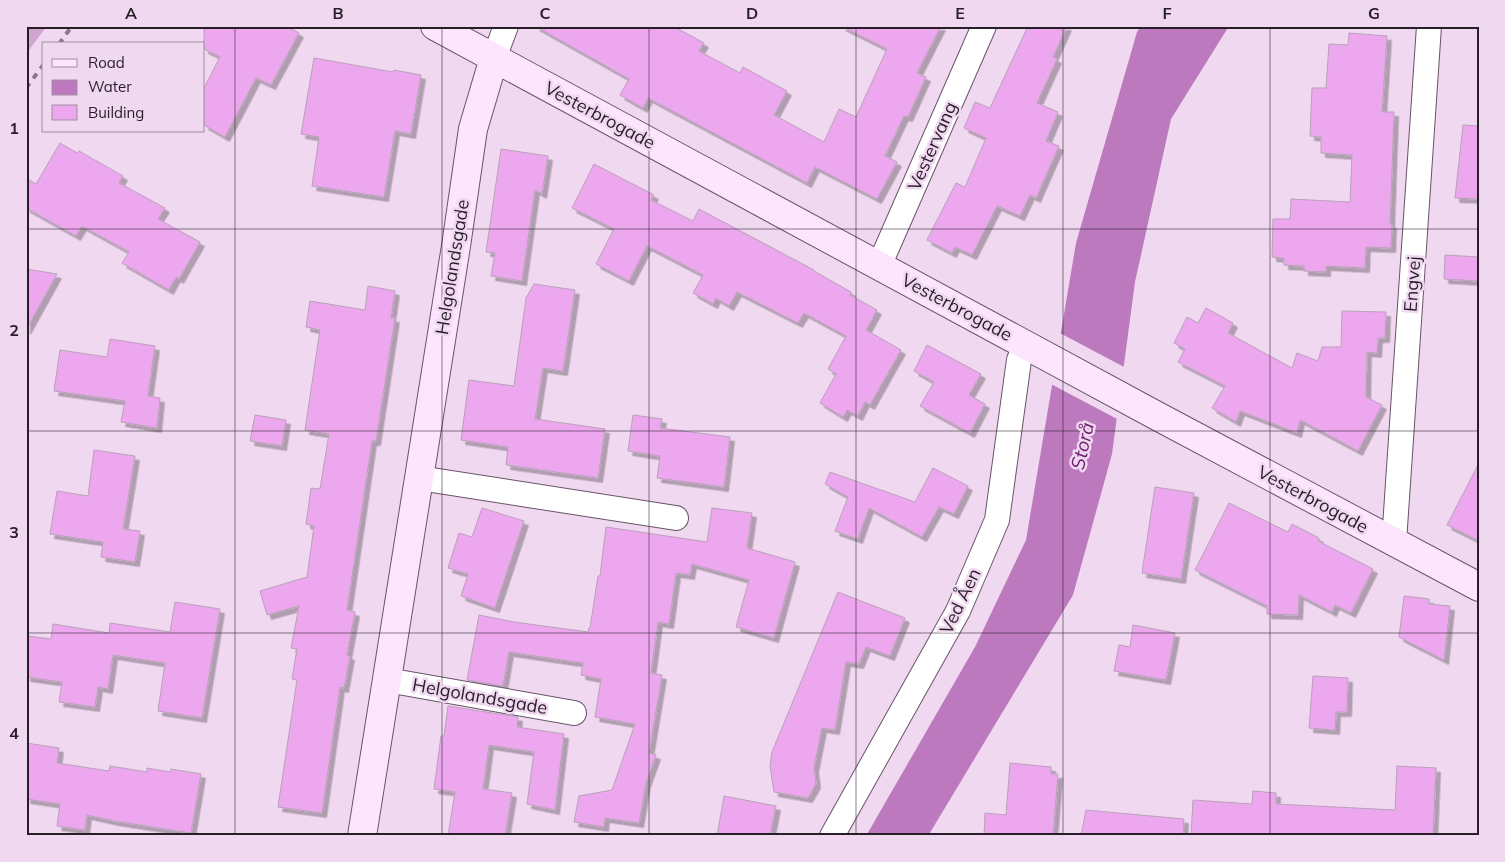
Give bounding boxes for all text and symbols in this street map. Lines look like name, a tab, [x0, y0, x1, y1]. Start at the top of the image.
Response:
text: A	[125, 3, 137, 23]
text: B	[332, 3, 344, 23]
text: C	[540, 3, 551, 23]
text: D	[746, 3, 758, 23]
text: E	[955, 3, 965, 23]
text: F	[1162, 3, 1172, 23]
text: G	[1368, 3, 1380, 23]
legend	[42, 42, 205, 132]
text: Road	[88, 53, 125, 72]
street label: Vesterbrogade	[541, 76, 659, 154]
text: Water	[88, 77, 132, 96]
street label: Vestervang	[902, 98, 962, 194]
text: Building	[88, 103, 144, 122]
text: 1	[9, 118, 19, 138]
street label: Helgolandsgade	[430, 198, 474, 336]
street label: Engvej	[1399, 256, 1425, 312]
street label: Vesterbrogade	[898, 268, 1016, 346]
text: 2	[9, 320, 19, 340]
water label: Storå	[1065, 420, 1099, 472]
street label: Vesterbrogade	[1254, 460, 1372, 538]
text: 3	[9, 522, 19, 542]
street label: Ved Åen	[934, 564, 986, 638]
street label: Helgolandsgade	[411, 673, 549, 719]
text: 4	[9, 723, 19, 743]

